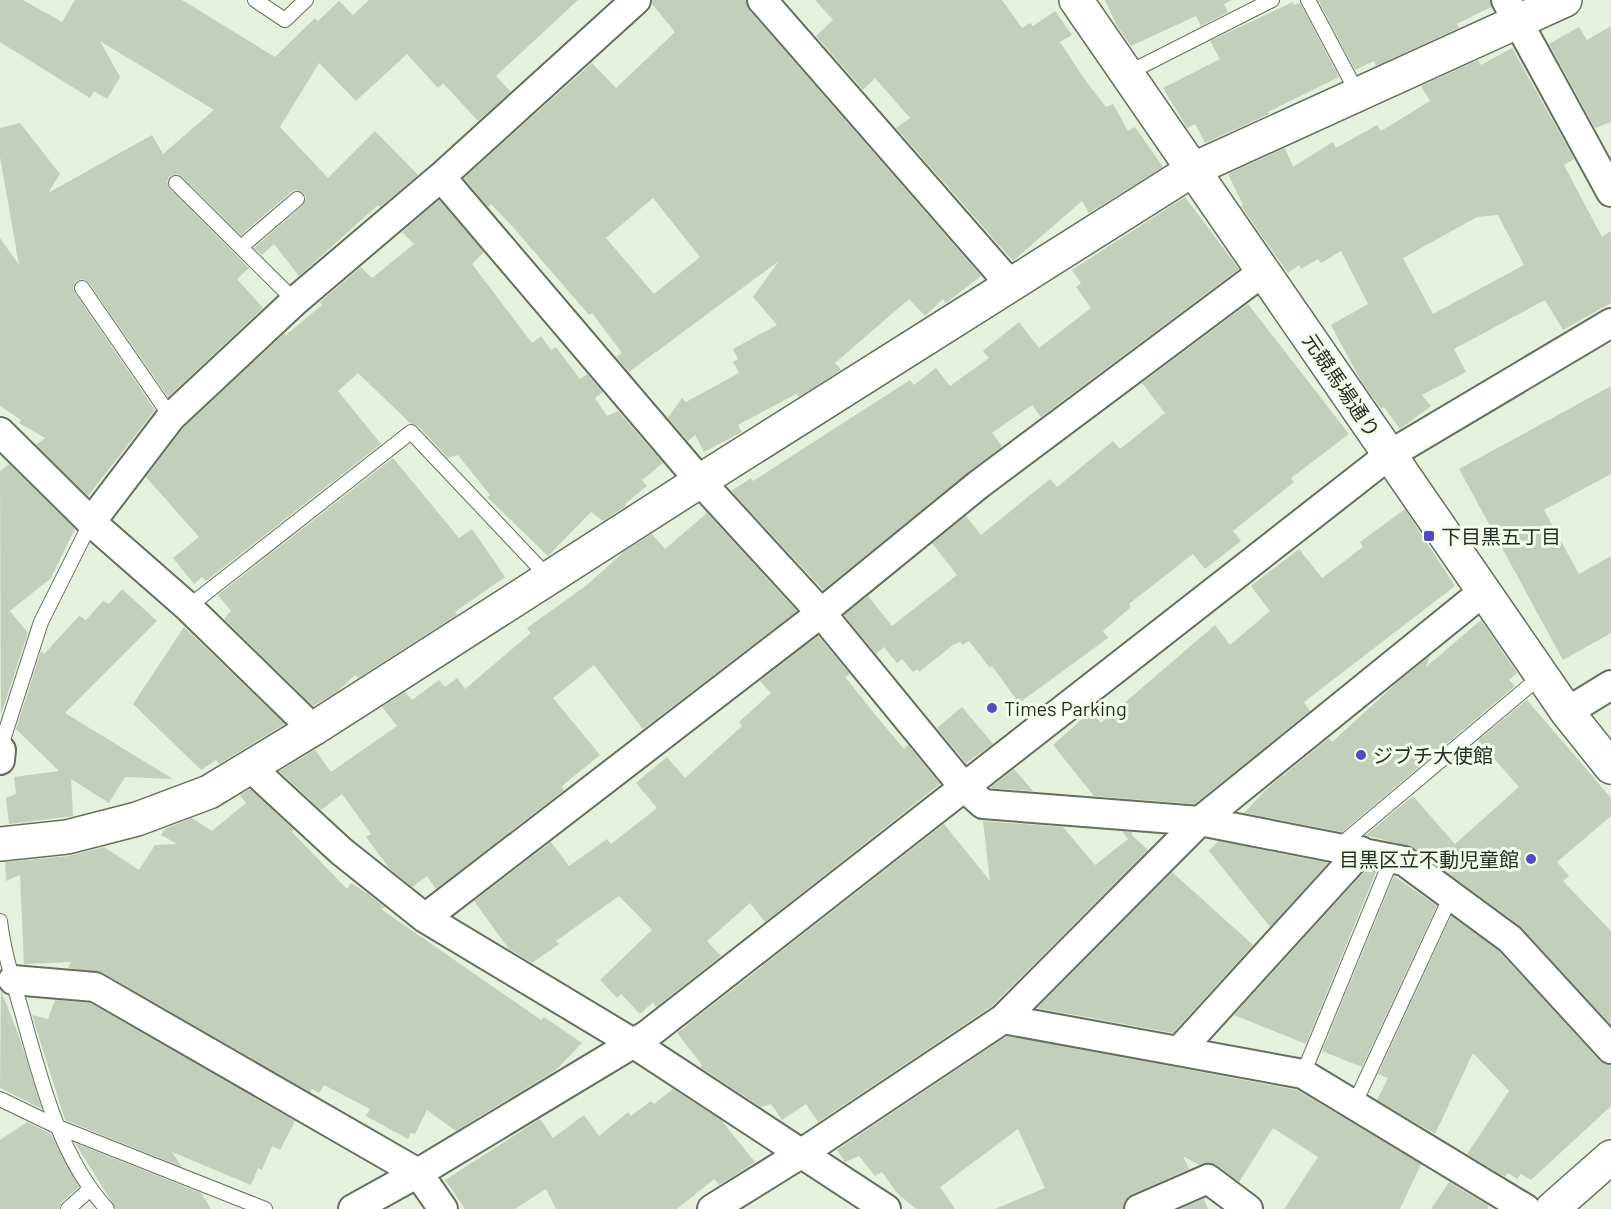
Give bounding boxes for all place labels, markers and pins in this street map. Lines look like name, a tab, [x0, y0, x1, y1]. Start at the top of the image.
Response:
place label: 下目黒五丁目	[1441, 524, 1561, 548]
marker: 下目黒五丁目	[1422, 529, 1436, 543]
place label: Times Parking	[1004, 696, 1127, 720]
marker: Times Parking	[985, 701, 999, 715]
place label: ジブチ大使館	[1373, 743, 1493, 767]
marker: ジブチ大使館	[1354, 748, 1368, 762]
place label: 目黒区立不動児童館	[1339, 847, 1519, 871]
marker: 目黒区立不動児童館	[1524, 852, 1538, 866]

